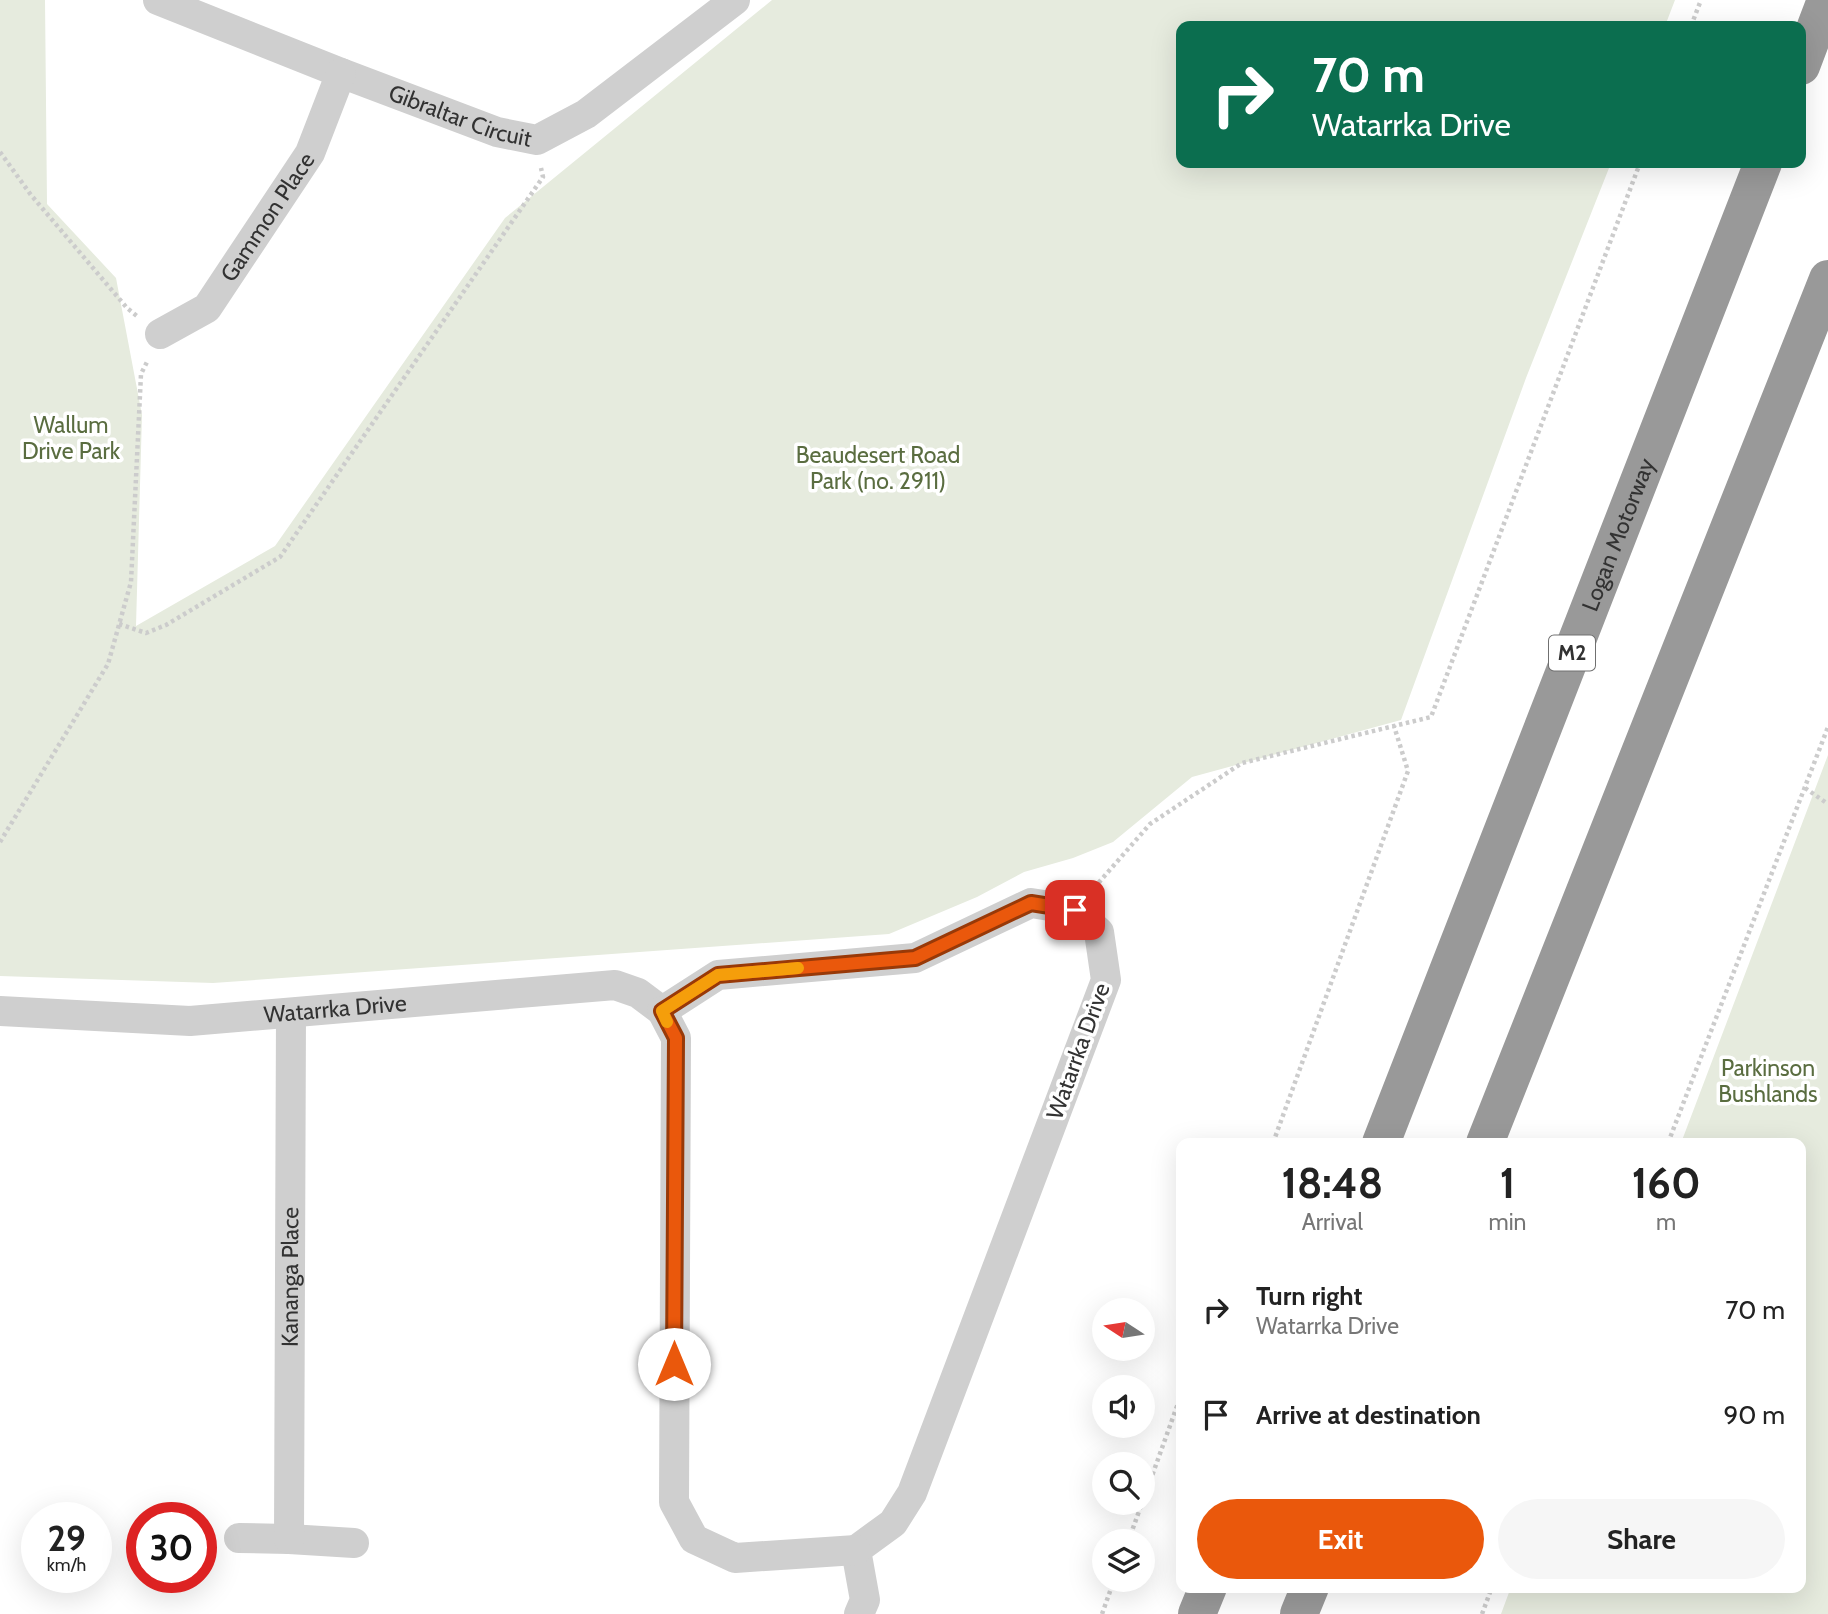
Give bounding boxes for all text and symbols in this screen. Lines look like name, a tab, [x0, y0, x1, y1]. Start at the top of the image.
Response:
text: 70 m	[1312, 45, 1425, 104]
icon: right	[1197, 49, 1288, 140]
street label: Gibraltar Circuit	[385, 78, 534, 153]
text: Watarrka Drive	[1312, 105, 1511, 144]
street label: Gammon Place	[215, 147, 321, 287]
park label: Wallum Drive Park	[22, 411, 121, 465]
park label: Beaudesert Road Park (no. 2911)	[796, 441, 960, 495]
street label: Logan Motorway	[1576, 454, 1661, 615]
road number: M2	[1549, 636, 1595, 670]
pin	[1045, 880, 1105, 940]
icon: arrive	[1056, 891, 1094, 929]
street label: Watarrka Drive	[1040, 979, 1116, 1123]
street label: Watarrka Drive	[263, 989, 408, 1029]
park label: Parkinson Bushlands	[1718, 1054, 1818, 1108]
text: 18:48	[1281, 1157, 1383, 1209]
text: 1	[1500, 1157, 1515, 1209]
text: 160	[1632, 1157, 1701, 1209]
street label: Kananga Place	[276, 1207, 304, 1347]
text: Arrival	[1302, 1208, 1363, 1236]
text: min	[1488, 1208, 1526, 1236]
text: m	[1656, 1208, 1676, 1236]
text: Turn right	[1256, 1280, 1362, 1312]
icon: right	[1197, 1291, 1235, 1329]
text: 70 m	[1725, 1294, 1785, 1326]
north arrow	[1092, 1298, 1155, 1362]
map controls	[1092, 1298, 1155, 1592]
text: Watarrka Drive	[1256, 1312, 1399, 1340]
position arrow	[637, 1327, 711, 1401]
button: sound	[1092, 1375, 1155, 1438]
icon: arrive	[1197, 1396, 1235, 1434]
text: Arrive at destination	[1256, 1399, 1481, 1431]
text: 90 m	[1723, 1399, 1785, 1431]
button: search	[1092, 1452, 1155, 1515]
button: Exit	[1197, 1499, 1484, 1579]
button: Share	[1498, 1499, 1785, 1579]
speed limit sign: 30	[126, 1502, 217, 1593]
text: 29	[47, 1517, 86, 1560]
button: layers	[1092, 1529, 1155, 1592]
text: km/h	[47, 1554, 86, 1576]

